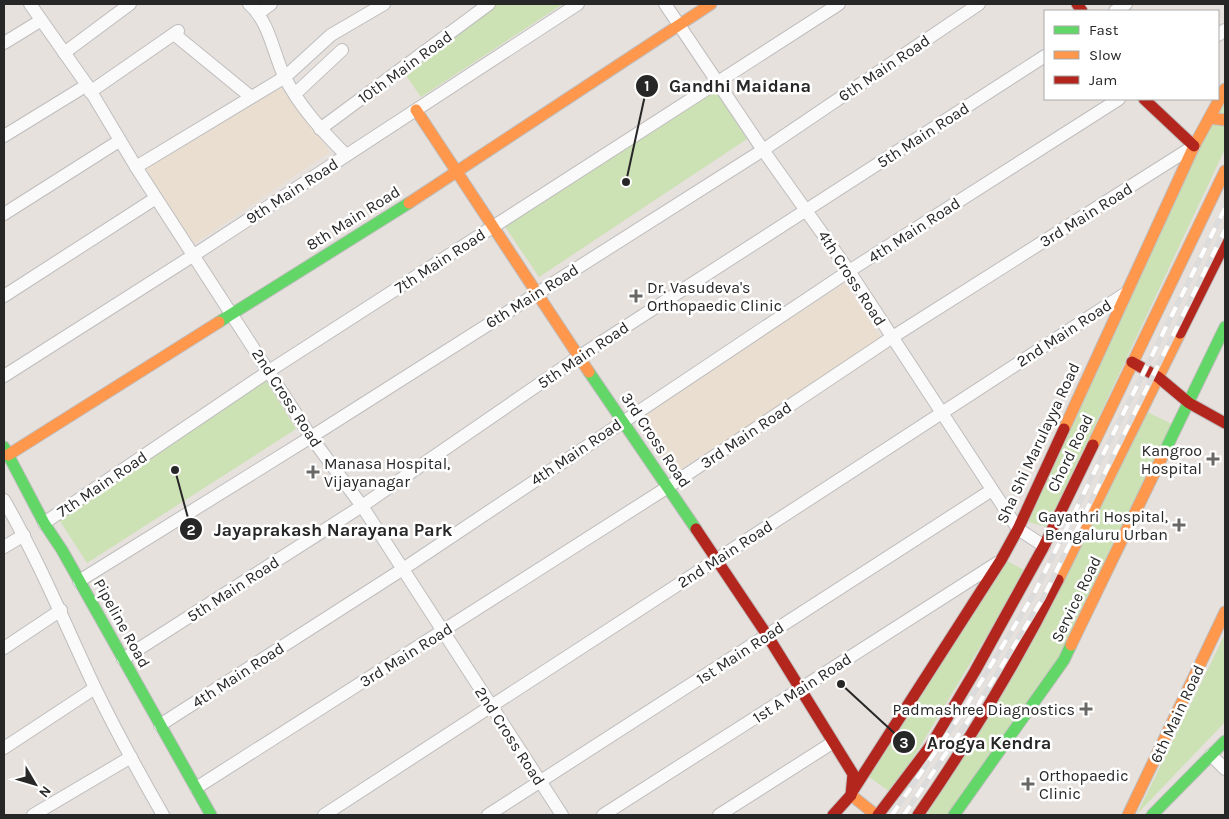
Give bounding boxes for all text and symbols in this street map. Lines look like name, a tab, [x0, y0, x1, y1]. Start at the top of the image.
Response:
legend	[1044, 10, 1219, 100]
text: Fast	[1089, 21, 1119, 39]
street label: 10th Main Road	[354, 26, 456, 108]
street label: 6th Main Road	[835, 30, 933, 106]
text: Slow	[1089, 46, 1121, 64]
callout: Gandhi Maidana	[634, 69, 821, 102]
text: Jam	[1089, 71, 1117, 89]
text: Gandhi Maidana	[669, 75, 811, 97]
text: 1	[644, 77, 650, 95]
street label: 5th Main Road	[873, 98, 973, 172]
street label: 9th Main Road	[242, 154, 342, 228]
street label: 3rd Main Road	[1036, 179, 1136, 251]
street label: 8th Main Road	[303, 182, 403, 254]
street label: 4th Main Road	[864, 193, 964, 267]
street label: 7th Main Road	[391, 225, 489, 297]
street label: 4th Cross Road	[814, 227, 890, 329]
street label: 6th Main Road	[482, 260, 582, 332]
place label: Dr. Vasudeva's Orthopaedic Clinic	[647, 278, 782, 315]
marker: Dr. Vasudeva's Orthopaedic Clinic	[629, 289, 643, 303]
street label: 2nd Main Road	[1013, 295, 1115, 371]
street label: 5th Main Road	[534, 318, 632, 392]
street label: 2nd Cross Road	[248, 345, 326, 451]
street label: Sha Shi Marulayya Road	[992, 360, 1084, 526]
street label: 3rd Cross Road	[617, 389, 695, 491]
street label: 3rd Main Road	[697, 398, 795, 472]
street label: Chord Road	[1043, 411, 1097, 495]
street label: 4th Main Road	[527, 415, 625, 489]
place label: Kangroo Hospital	[1141, 441, 1202, 478]
street label: 7th Main Road	[53, 447, 151, 521]
marker: Kangroo Hospital	[1206, 452, 1220, 466]
place label: Manasa Hospital, Vijayanagar	[324, 454, 450, 491]
marker: Manasa Hospital, Vijayanagar	[306, 465, 320, 479]
place label: Gayathri Hospital, Bengaluru Urban	[1038, 507, 1168, 544]
callout: Jayaprakash Narayana Park	[178, 513, 462, 546]
street label: 2nd Main Road	[674, 516, 776, 592]
marker: Gayathri Hospital, Bengaluru Urban	[1172, 518, 1186, 532]
text: Jayaprakash Narayana Park	[214, 519, 453, 541]
text: 2	[186, 521, 196, 539]
street label: 5th Main Road	[183, 552, 283, 626]
street label: Service Road	[1047, 553, 1105, 645]
street label: Pipeline Road	[90, 575, 154, 671]
street label: 1st Main Road	[692, 618, 788, 688]
street label: 3rd Main Road	[356, 619, 456, 691]
street label: 4th Main Road	[188, 638, 288, 712]
street label: 1st A Main Road	[749, 649, 855, 727]
street label: 6th Main Road	[1146, 662, 1208, 766]
street label: 2nd Cross Road	[471, 683, 549, 789]
place label: Padmashree Diagnostics	[893, 700, 1075, 719]
marker: Padmashree Diagnostics	[1079, 702, 1093, 716]
callout: Arogya Kendra	[892, 726, 1061, 759]
text: Arogya Kendra	[927, 732, 1051, 754]
text: 3	[899, 734, 909, 752]
north arrow	[10, 759, 60, 809]
place label: Orthopaedic Clinic	[1039, 766, 1128, 803]
marker: Orthopaedic Clinic	[1021, 777, 1035, 791]
text: N	[35, 783, 55, 801]

